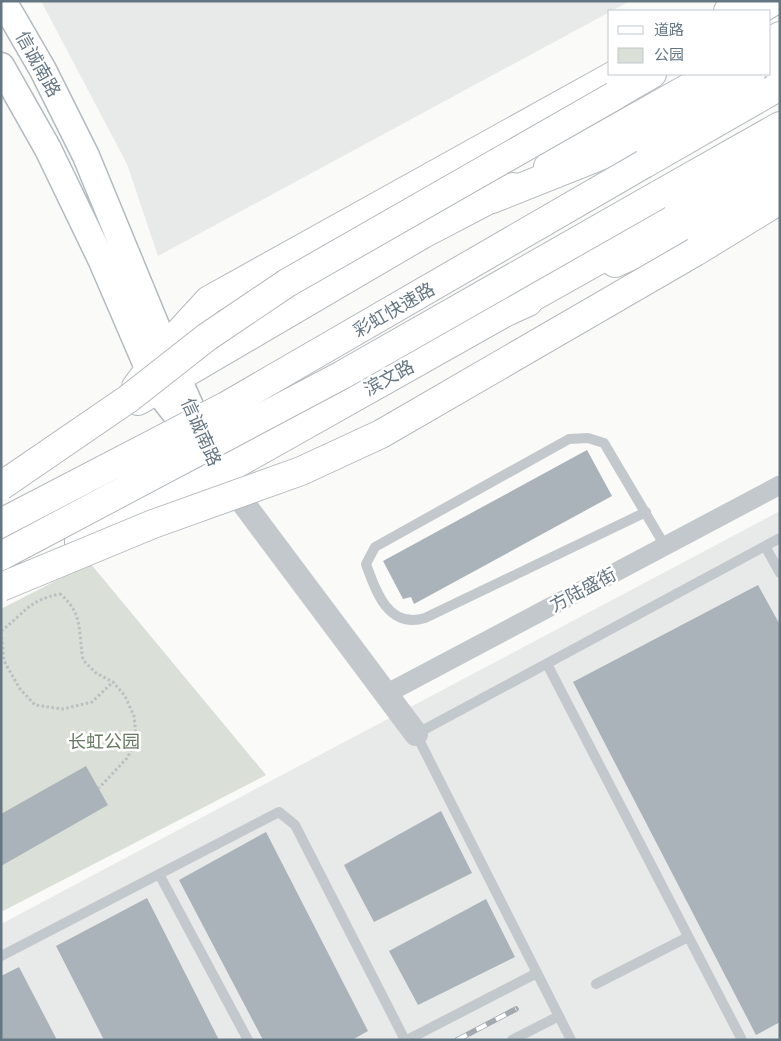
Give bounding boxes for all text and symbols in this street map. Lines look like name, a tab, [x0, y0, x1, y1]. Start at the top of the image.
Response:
legend	[608, 10, 771, 75]
text: 道路	[654, 22, 684, 38]
street label: 信诚南路	[12, 28, 64, 100]
text: 公园	[654, 47, 684, 63]
street label: 彩虹快速路	[350, 279, 438, 341]
street label: 滨文路	[361, 356, 417, 400]
street label: 信诚南路	[177, 395, 225, 469]
street label: 方陆盛街	[547, 564, 619, 616]
park label: 长虹公园	[68, 732, 140, 752]

